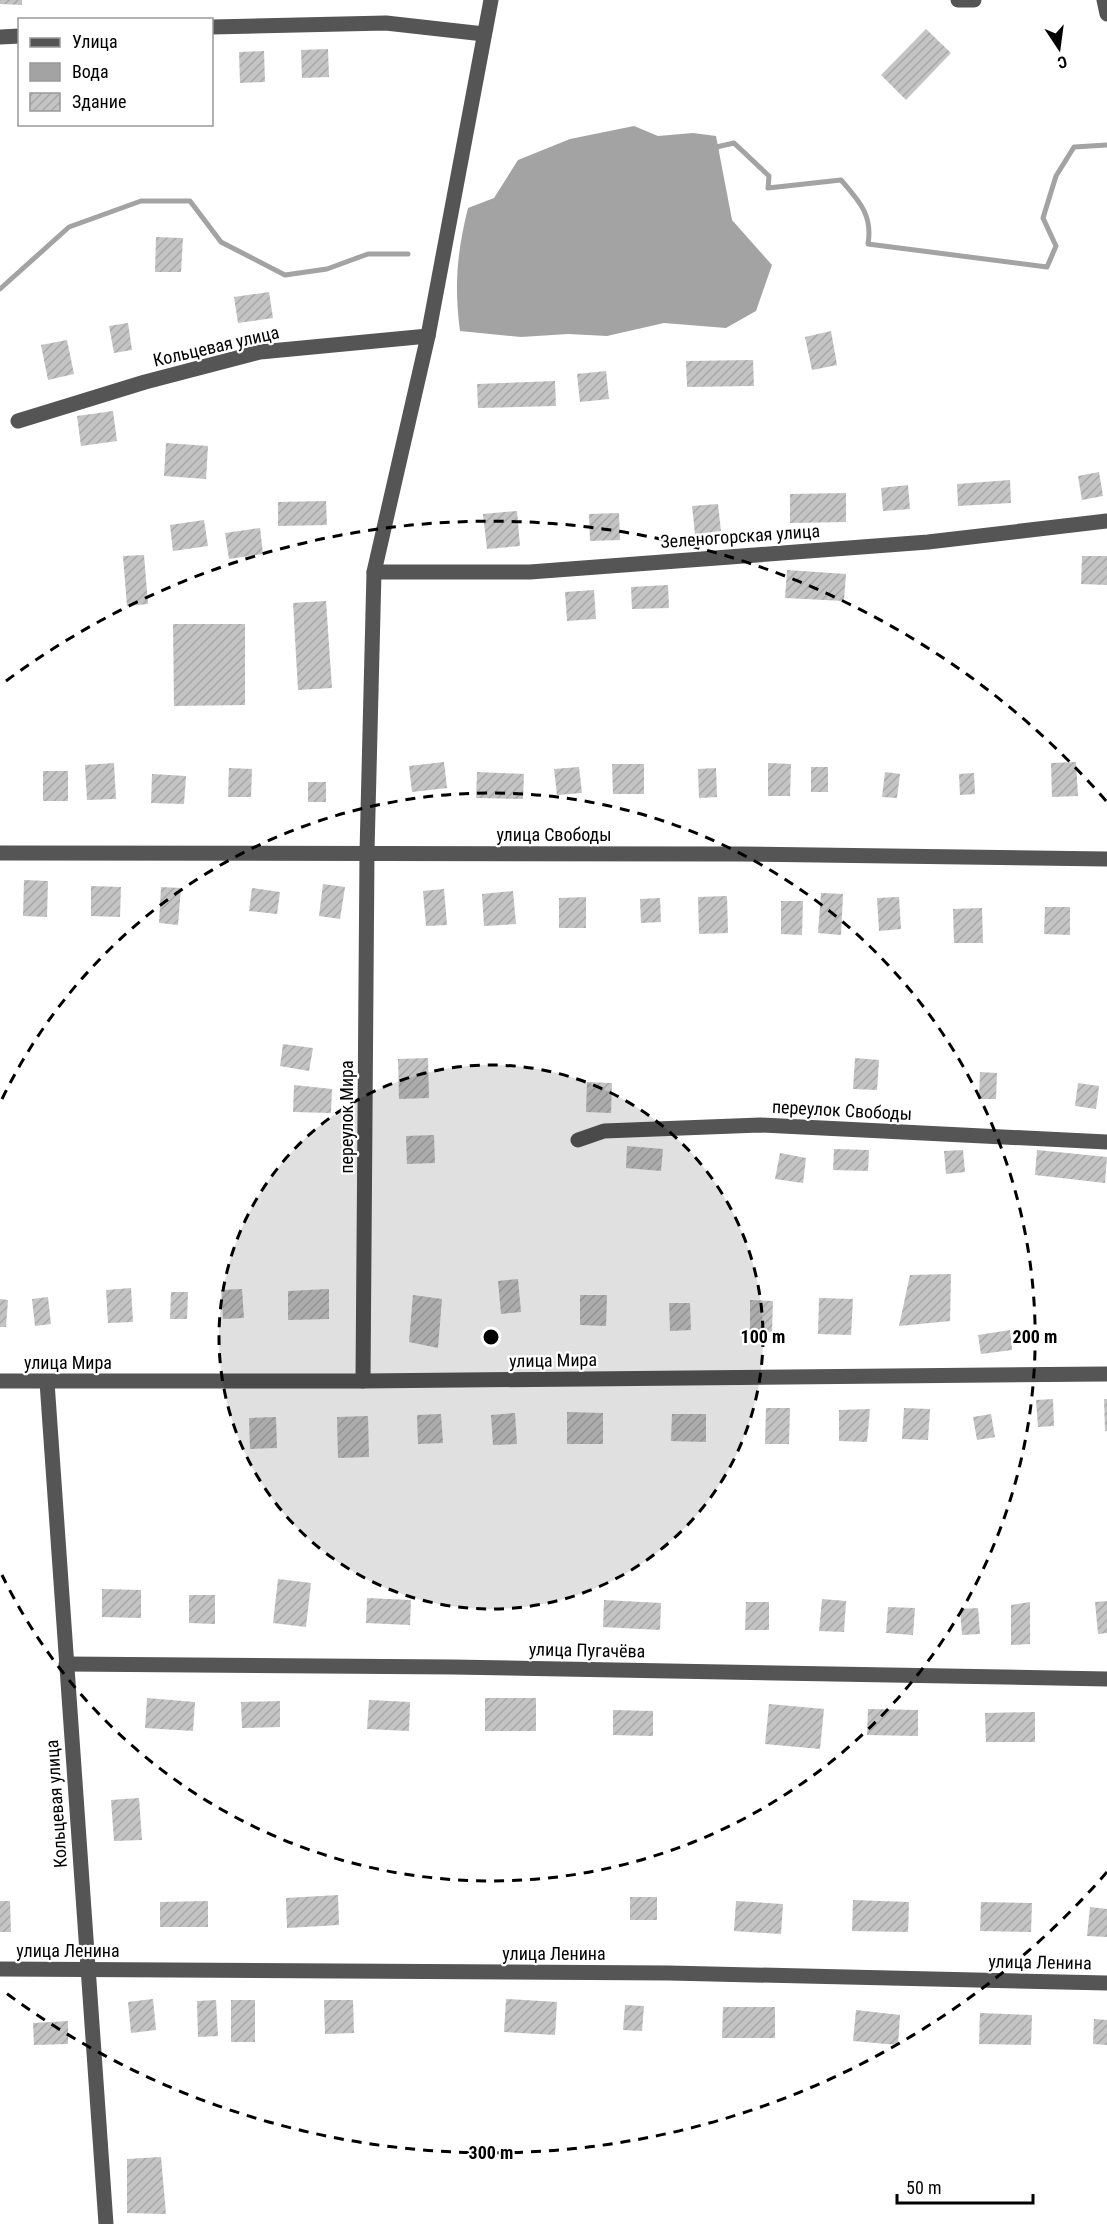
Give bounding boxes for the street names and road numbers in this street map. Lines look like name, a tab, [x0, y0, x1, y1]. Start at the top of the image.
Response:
street label: Кольцевая улица	[151, 321, 281, 371]
street label: Зеленогорская улица	[659, 520, 821, 552]
street label: улица Свободы	[496, 824, 612, 845]
street label: переулок Мира	[336, 1060, 357, 1174]
street label: переулок Свободы	[771, 1096, 913, 1124]
street label: улица Мира	[509, 1349, 597, 1371]
street label: улица Мира	[24, 1352, 112, 1373]
street label: улица Пугачёва	[529, 1638, 645, 1662]
street label: Кольцевая улица	[41, 1739, 71, 1869]
street label: улица Ленина	[16, 1940, 120, 1961]
street label: улица Ленина	[502, 1943, 606, 1964]
street label: улица Ленина	[988, 1951, 1092, 1973]

